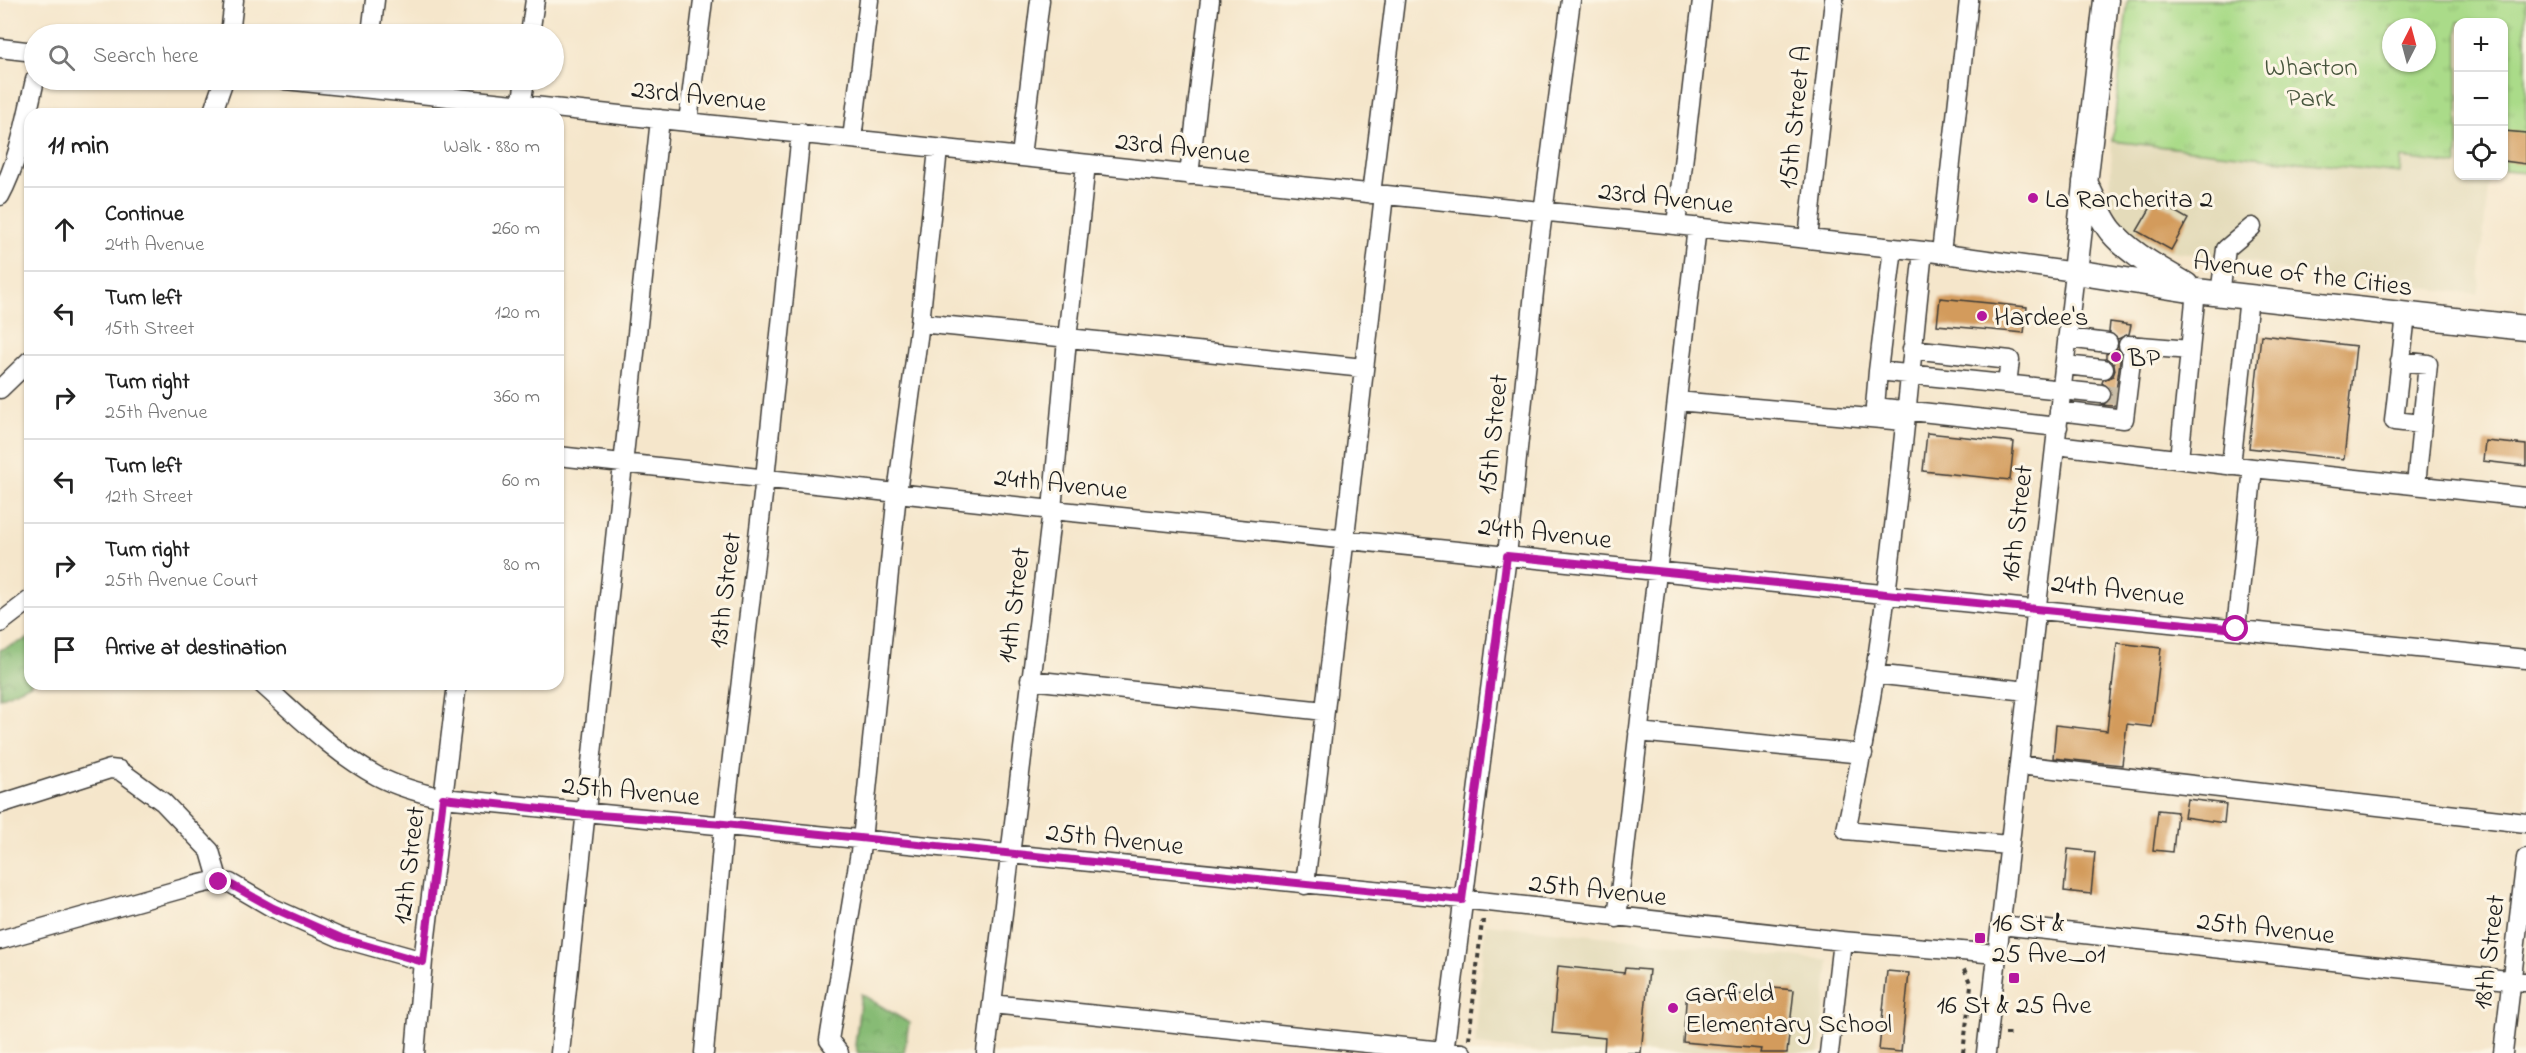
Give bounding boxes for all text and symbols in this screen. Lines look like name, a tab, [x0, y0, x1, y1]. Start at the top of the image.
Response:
north arrow	[2382, 18, 2436, 72]
map controls	[2454, 18, 2508, 180]
button: +	[2454, 18, 2508, 72]
search box	[24, 24, 564, 90]
icon: search	[45, 41, 78, 74]
text: Search here	[93, 41, 198, 73]
street label: 15th Street A	[1770, 44, 1823, 191]
park label: Wharton Park	[2264, 49, 2358, 119]
street label: 23rd Avenue	[629, 71, 769, 124]
button: −	[2454, 72, 2508, 126]
street label: 23rd Avenue	[1113, 123, 1253, 176]
button: locate	[2454, 126, 2508, 180]
text: 11 min	[48, 128, 109, 166]
text: Walk · 880 m	[443, 133, 540, 162]
street label: 23rd Avenue	[1596, 173, 1736, 226]
place label: La Rancherita 2	[2045, 181, 2213, 220]
marker: La Rancherita 2	[2026, 191, 2040, 205]
text: Continue	[105, 199, 184, 231]
icon: ahead	[48, 213, 81, 246]
text: 260 m	[492, 215, 540, 244]
text: 24th Avenue	[105, 231, 204, 260]
street label: Avenue of the Cities	[2191, 243, 2415, 308]
text: Turn left	[105, 283, 182, 315]
icon: left	[48, 297, 81, 330]
text: 120 m	[495, 299, 540, 328]
place label: Hardee's	[1994, 299, 2089, 338]
marker: Hardee's	[1975, 309, 1989, 323]
text: 15th Street	[105, 315, 194, 344]
place label: BP	[2127, 340, 2160, 379]
marker: BP	[2109, 350, 2123, 364]
text: Turn right	[105, 367, 190, 399]
street label: 15th Street	[1469, 372, 1520, 496]
icon: right	[48, 381, 81, 414]
text: 360 m	[494, 383, 540, 412]
text: 25th Avenue	[105, 399, 207, 428]
text: Turn left	[105, 451, 182, 483]
street label: 24th Avenue	[992, 459, 1130, 512]
street label: 16th Street	[1992, 463, 2045, 584]
icon: left	[48, 465, 81, 498]
text: 60 m	[502, 467, 540, 496]
text: 12th Street	[105, 483, 193, 512]
street label: 24th Avenue	[1476, 508, 1614, 561]
street label: 13th Street	[700, 530, 753, 650]
text: Turn right	[105, 535, 190, 567]
street label: 14th Street	[989, 545, 1042, 665]
icon: right	[48, 549, 81, 582]
text: 80 m	[503, 551, 540, 580]
street label: 24th Avenue	[2049, 565, 2187, 618]
text: 25th Avenue Court	[105, 567, 258, 596]
route start	[2222, 615, 2248, 641]
icon: arrive	[48, 633, 81, 666]
text: Arrive at destination	[105, 633, 287, 665]
street label: 25th Avenue	[560, 767, 702, 818]
street label: 12th Street	[384, 804, 437, 927]
street label: 25th Avenue	[1044, 814, 1186, 867]
street label: 25th Avenue	[1527, 865, 1669, 918]
route end	[205, 868, 231, 894]
street label: 18th Street	[2464, 893, 2517, 1012]
street label: 25th Avenue	[2195, 903, 2337, 956]
place label: 16 St & 25 Ave_01	[1992, 905, 2106, 975]
marker: 16 St & 25 Ave_01	[1973, 931, 1987, 945]
marker: 16 St & 25 Ave	[2007, 971, 2021, 985]
place label: Garfield Elementary School	[1685, 975, 1892, 1045]
place label: 16 St & 25 Ave	[1936, 987, 2092, 1026]
marker: Garfield Elementary School	[1666, 1001, 1680, 1015]

